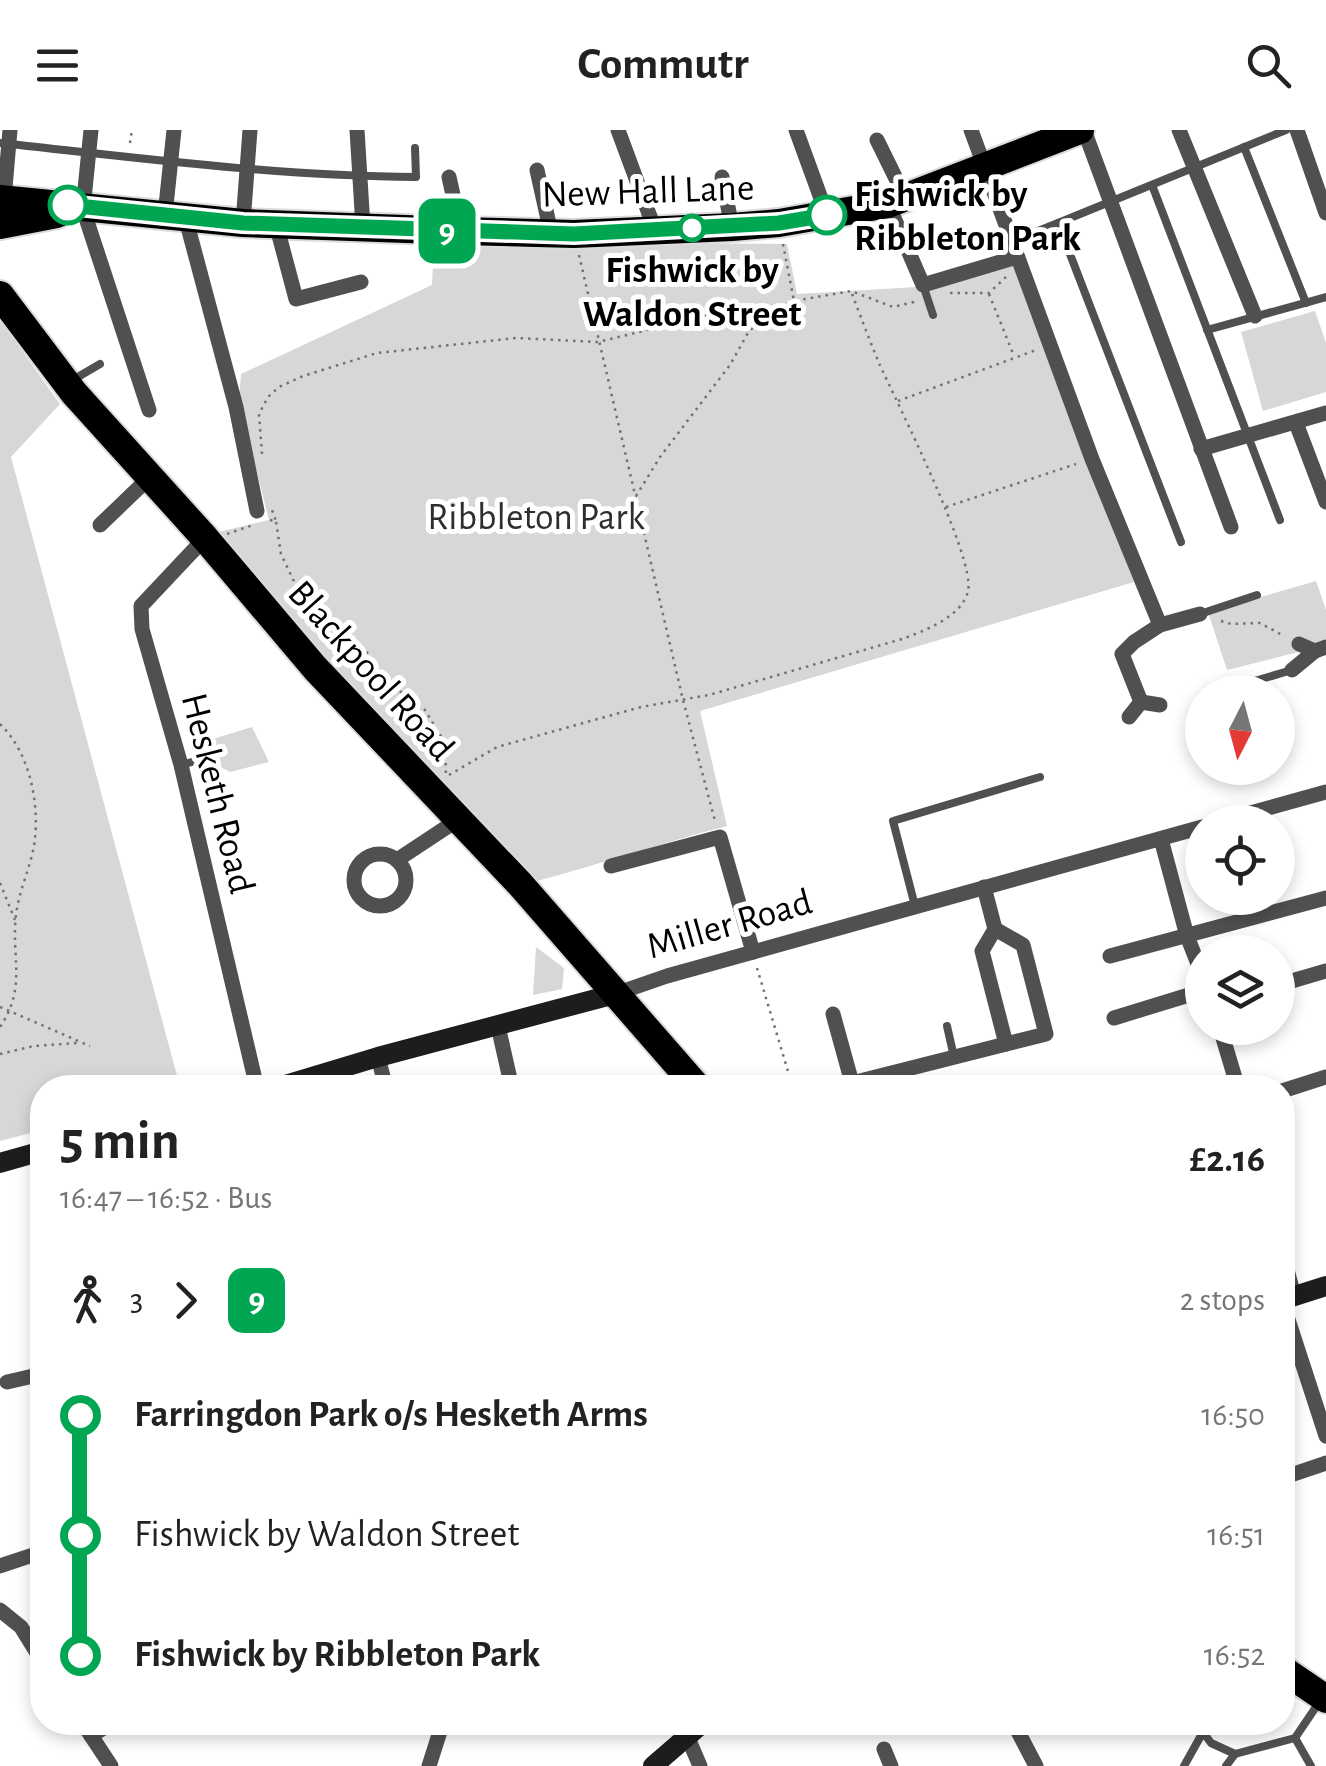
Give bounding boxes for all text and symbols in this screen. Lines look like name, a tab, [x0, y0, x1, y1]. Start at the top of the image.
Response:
icon: menu	[30, 38, 85, 93]
icon: search	[1241, 38, 1296, 93]
text: Commutr	[577, 42, 749, 87]
street label: New Hall Lane	[541, 169, 755, 215]
place label: Fishwick by Ribbleton Park	[854, 176, 1081, 258]
unlabelled marker	[49, 186, 87, 224]
marker: Fishwick by Ribbleton Park	[808, 196, 846, 234]
line badge: 9	[414, 198, 480, 264]
text: 9	[439, 214, 455, 249]
marker: Fishwick by Waldon Street	[679, 215, 705, 241]
place label: Fishwick by Waldon Street	[583, 252, 801, 334]
park label: Ribbleton Park	[427, 499, 645, 537]
street label: Blackpool Road	[280, 574, 461, 768]
north arrow	[1185, 675, 1295, 785]
map controls	[1185, 675, 1295, 1045]
street label: Hesketh Road	[174, 690, 260, 897]
button: locate	[1185, 805, 1295, 915]
street label: Miller Road	[643, 883, 816, 967]
button: layers	[1185, 935, 1295, 1045]
text: 5 min	[60, 1114, 180, 1169]
text: £2.16	[1189, 1141, 1265, 1179]
text: 16:47 – 16:52 · Bus	[60, 1182, 272, 1214]
icon: walk	[60, 1273, 115, 1328]
icon: forward	[158, 1273, 213, 1328]
text: 9	[248, 1283, 265, 1318]
text: 3	[130, 1284, 143, 1316]
text: 2 stops	[1180, 1284, 1265, 1316]
text: Farringdon Park o/s Hesketh Arms	[134, 1396, 648, 1434]
text: 16:50	[1201, 1399, 1265, 1431]
text: Fishwick by Waldon Street	[134, 1516, 519, 1554]
text: 16:51	[1207, 1519, 1265, 1551]
text: Fishwick by Ribbleton Park	[134, 1636, 540, 1674]
text: 16:52	[1204, 1639, 1265, 1671]

